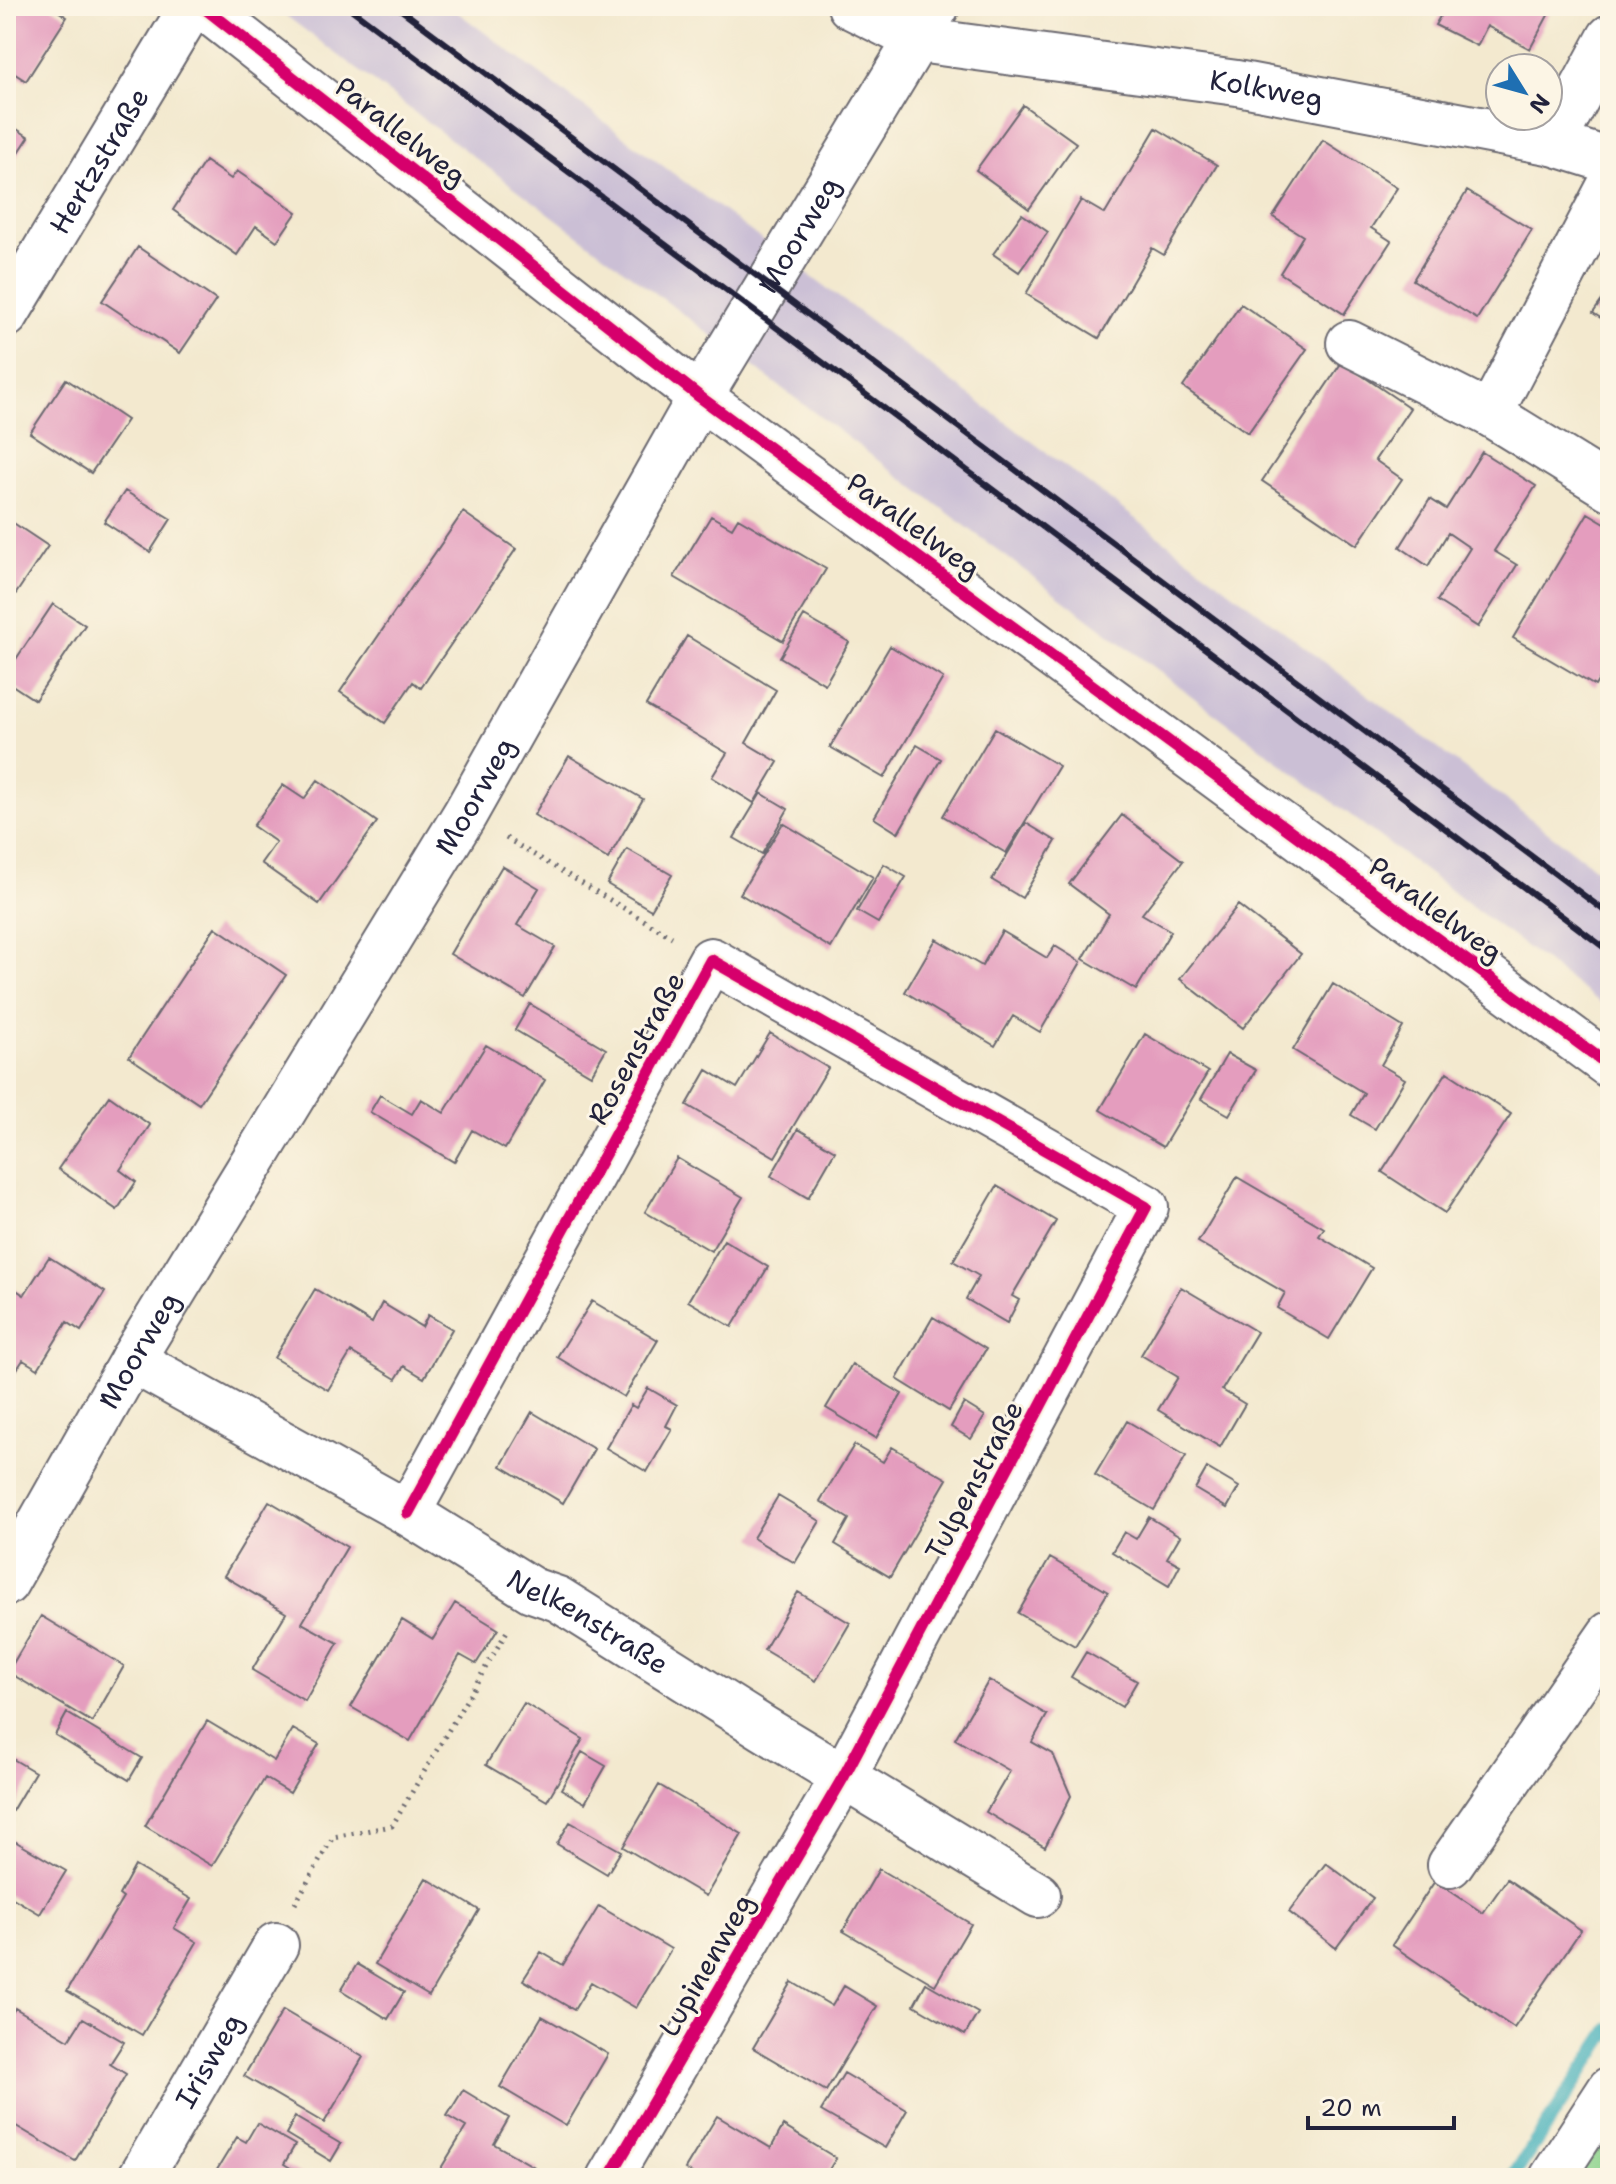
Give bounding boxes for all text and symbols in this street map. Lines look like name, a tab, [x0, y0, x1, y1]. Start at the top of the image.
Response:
north arrow	[1484, 52, 1564, 132]
street label: Kolkweg	[1207, 61, 1326, 118]
street label: Parallelweg	[327, 68, 475, 194]
street label: Hertzstraße	[40, 81, 158, 241]
text: N	[1523, 88, 1556, 119]
street label: Moorweg	[748, 169, 848, 300]
street label: Parallelweg	[839, 463, 989, 587]
street label: Moorweg	[426, 730, 523, 862]
street label: Parallelweg	[1361, 847, 1511, 971]
street label: Rosenstraße	[578, 965, 694, 1131]
street label: Moorweg	[89, 1284, 188, 1416]
street label: Tulpenstraße	[916, 1394, 1032, 1566]
street label: Nelkenstraße	[500, 1560, 676, 1683]
street label: Lupinenweg	[650, 1886, 762, 2044]
street label: Irisweg	[166, 2006, 251, 2115]
scale bar	[1308, 2080, 1454, 2130]
text: 20 m	[1320, 2092, 1382, 2124]

